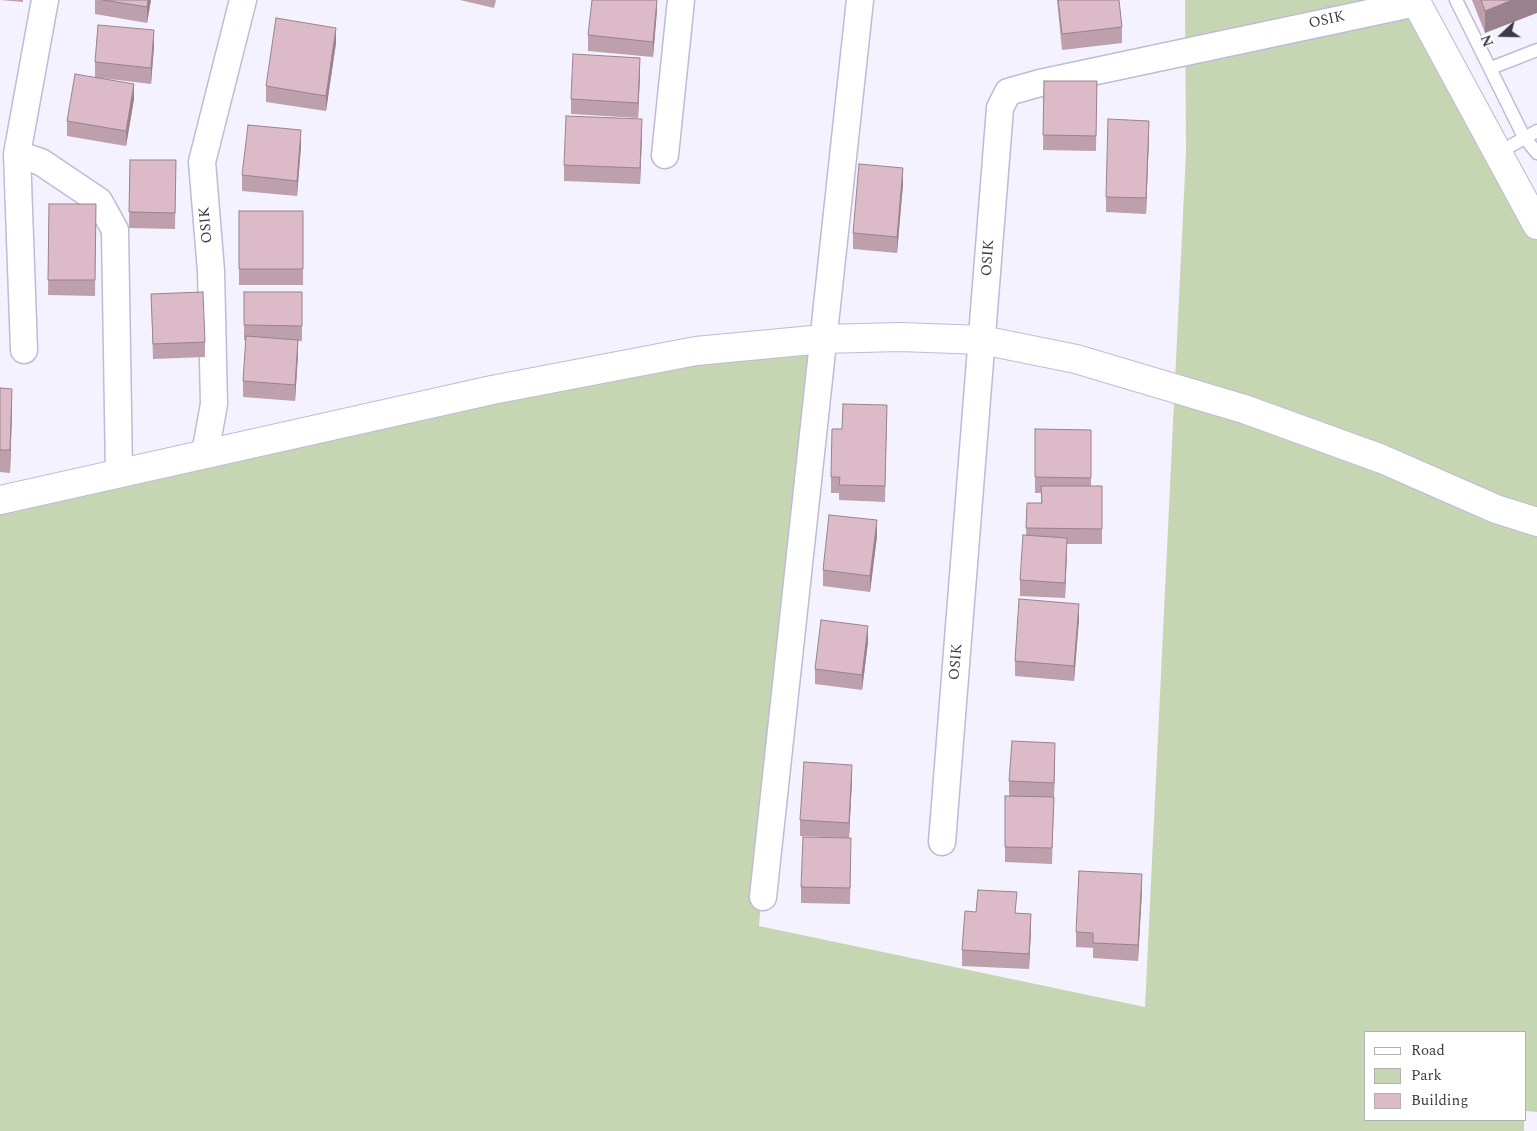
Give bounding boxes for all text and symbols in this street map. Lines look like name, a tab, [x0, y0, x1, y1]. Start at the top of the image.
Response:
street label: OSIK	[1307, 8, 1347, 34]
north arrow	[1477, 10, 1527, 60]
text: N	[1476, 31, 1499, 50]
street label: OSIK	[196, 206, 218, 244]
street label: OSIK	[979, 239, 999, 277]
street label: OSIK	[946, 643, 968, 681]
legend	[1364, 1031, 1527, 1121]
text: Road	[1411, 1039, 1445, 1062]
text: Park	[1411, 1064, 1442, 1087]
text: Building	[1411, 1089, 1468, 1112]

